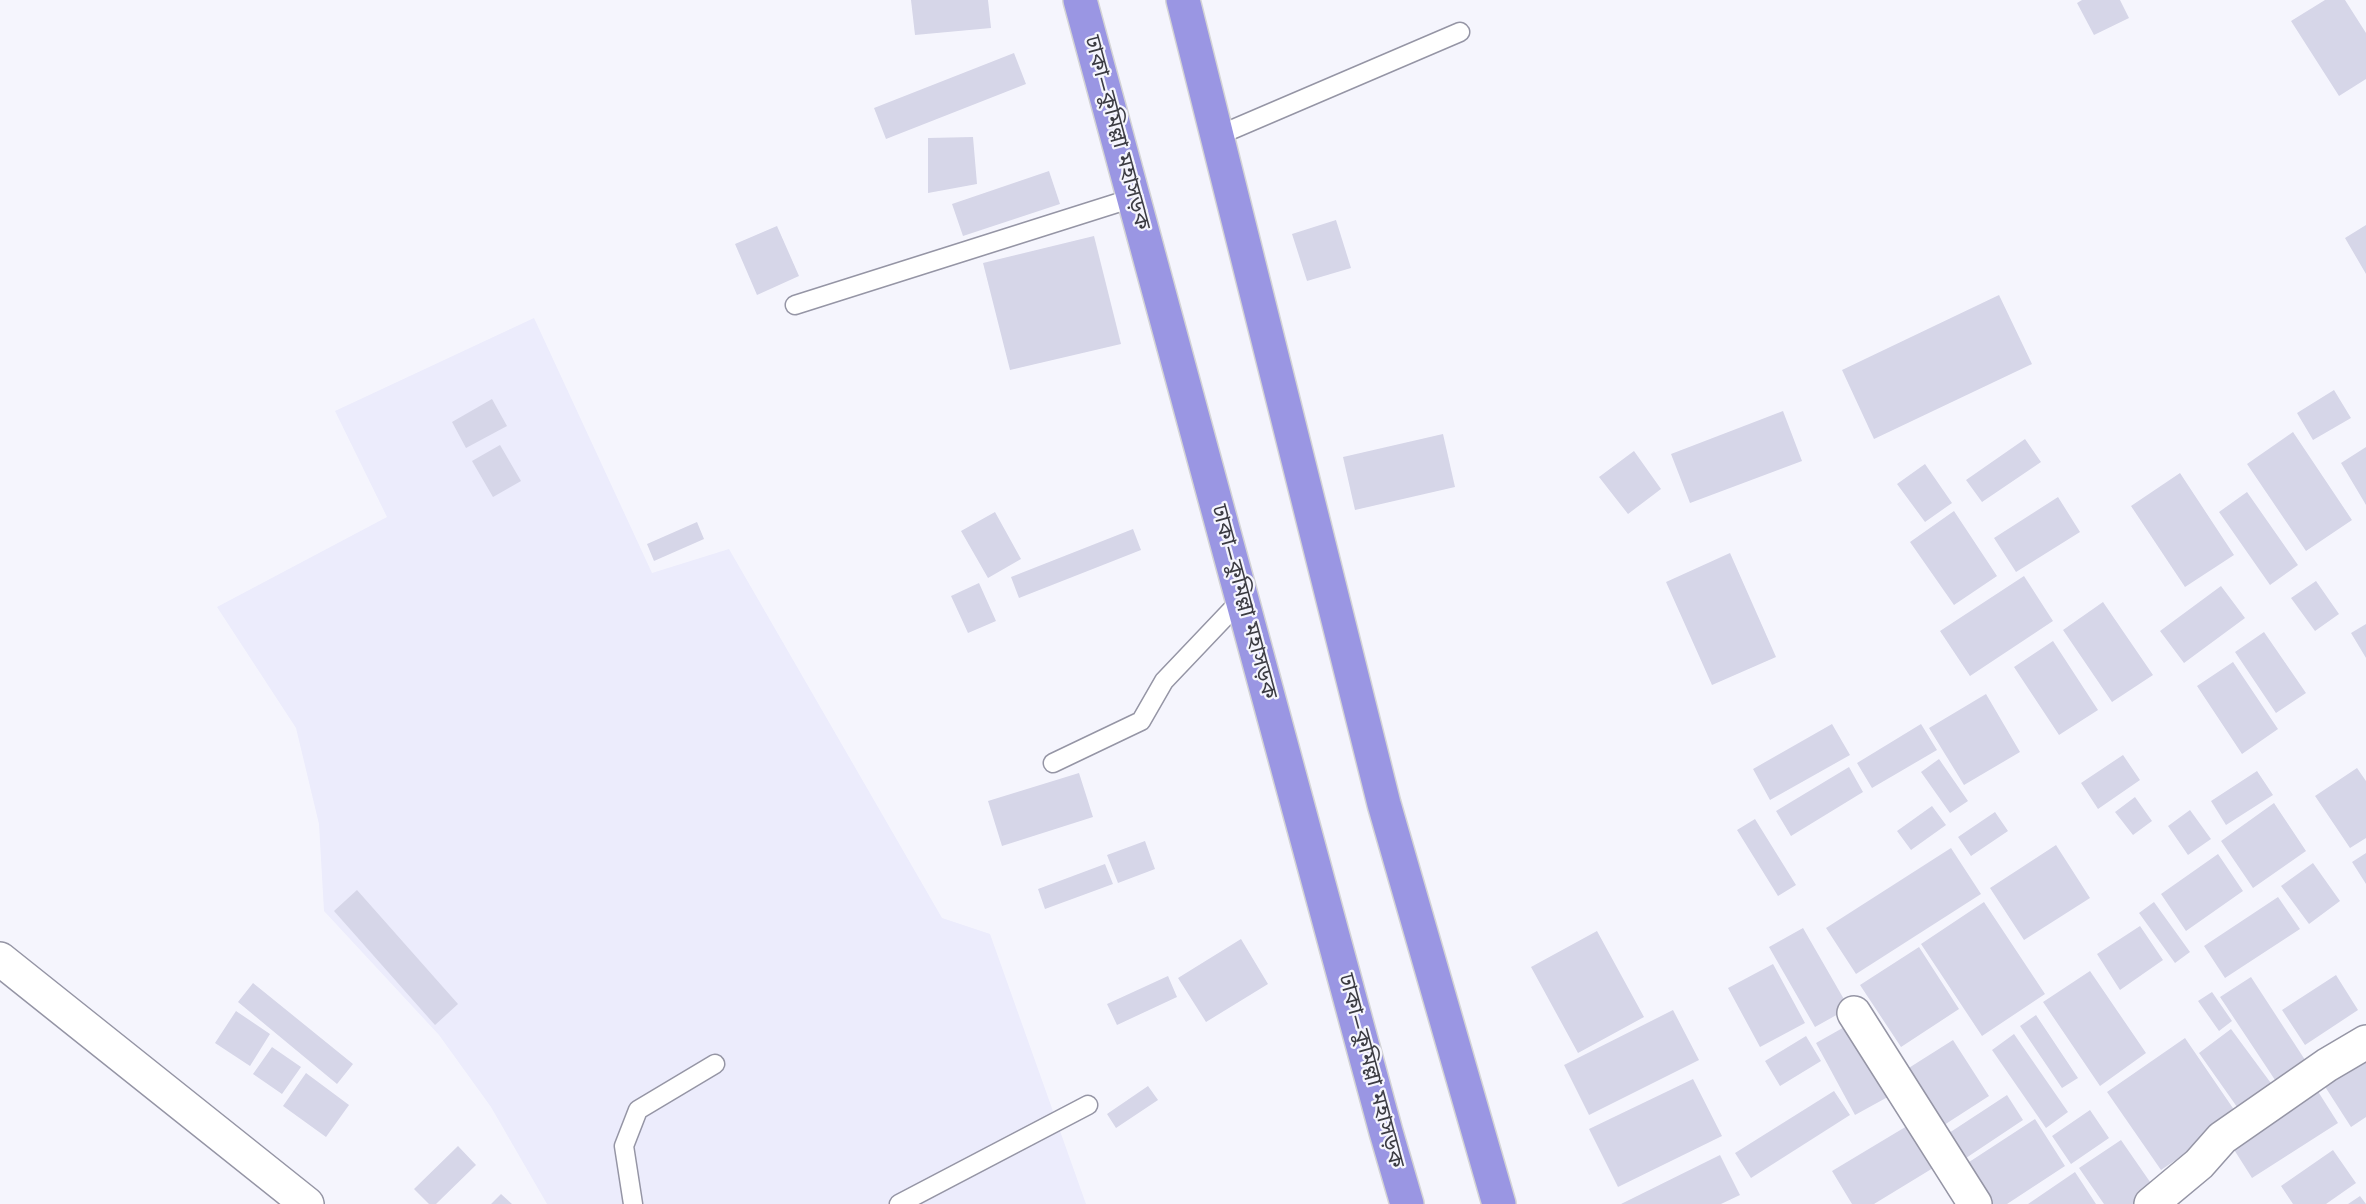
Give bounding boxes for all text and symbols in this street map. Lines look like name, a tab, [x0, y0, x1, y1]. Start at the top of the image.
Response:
street label: ঢাকা–কুমিল্লা মহাসড়ক	[1077, 33, 1155, 233]
street label: ঢাকা–কুমিল্লা মহাসড়ক	[1204, 502, 1282, 702]
street label: ঢাকা–কুমিল্লা মহাসড়ক	[1331, 971, 1409, 1171]

